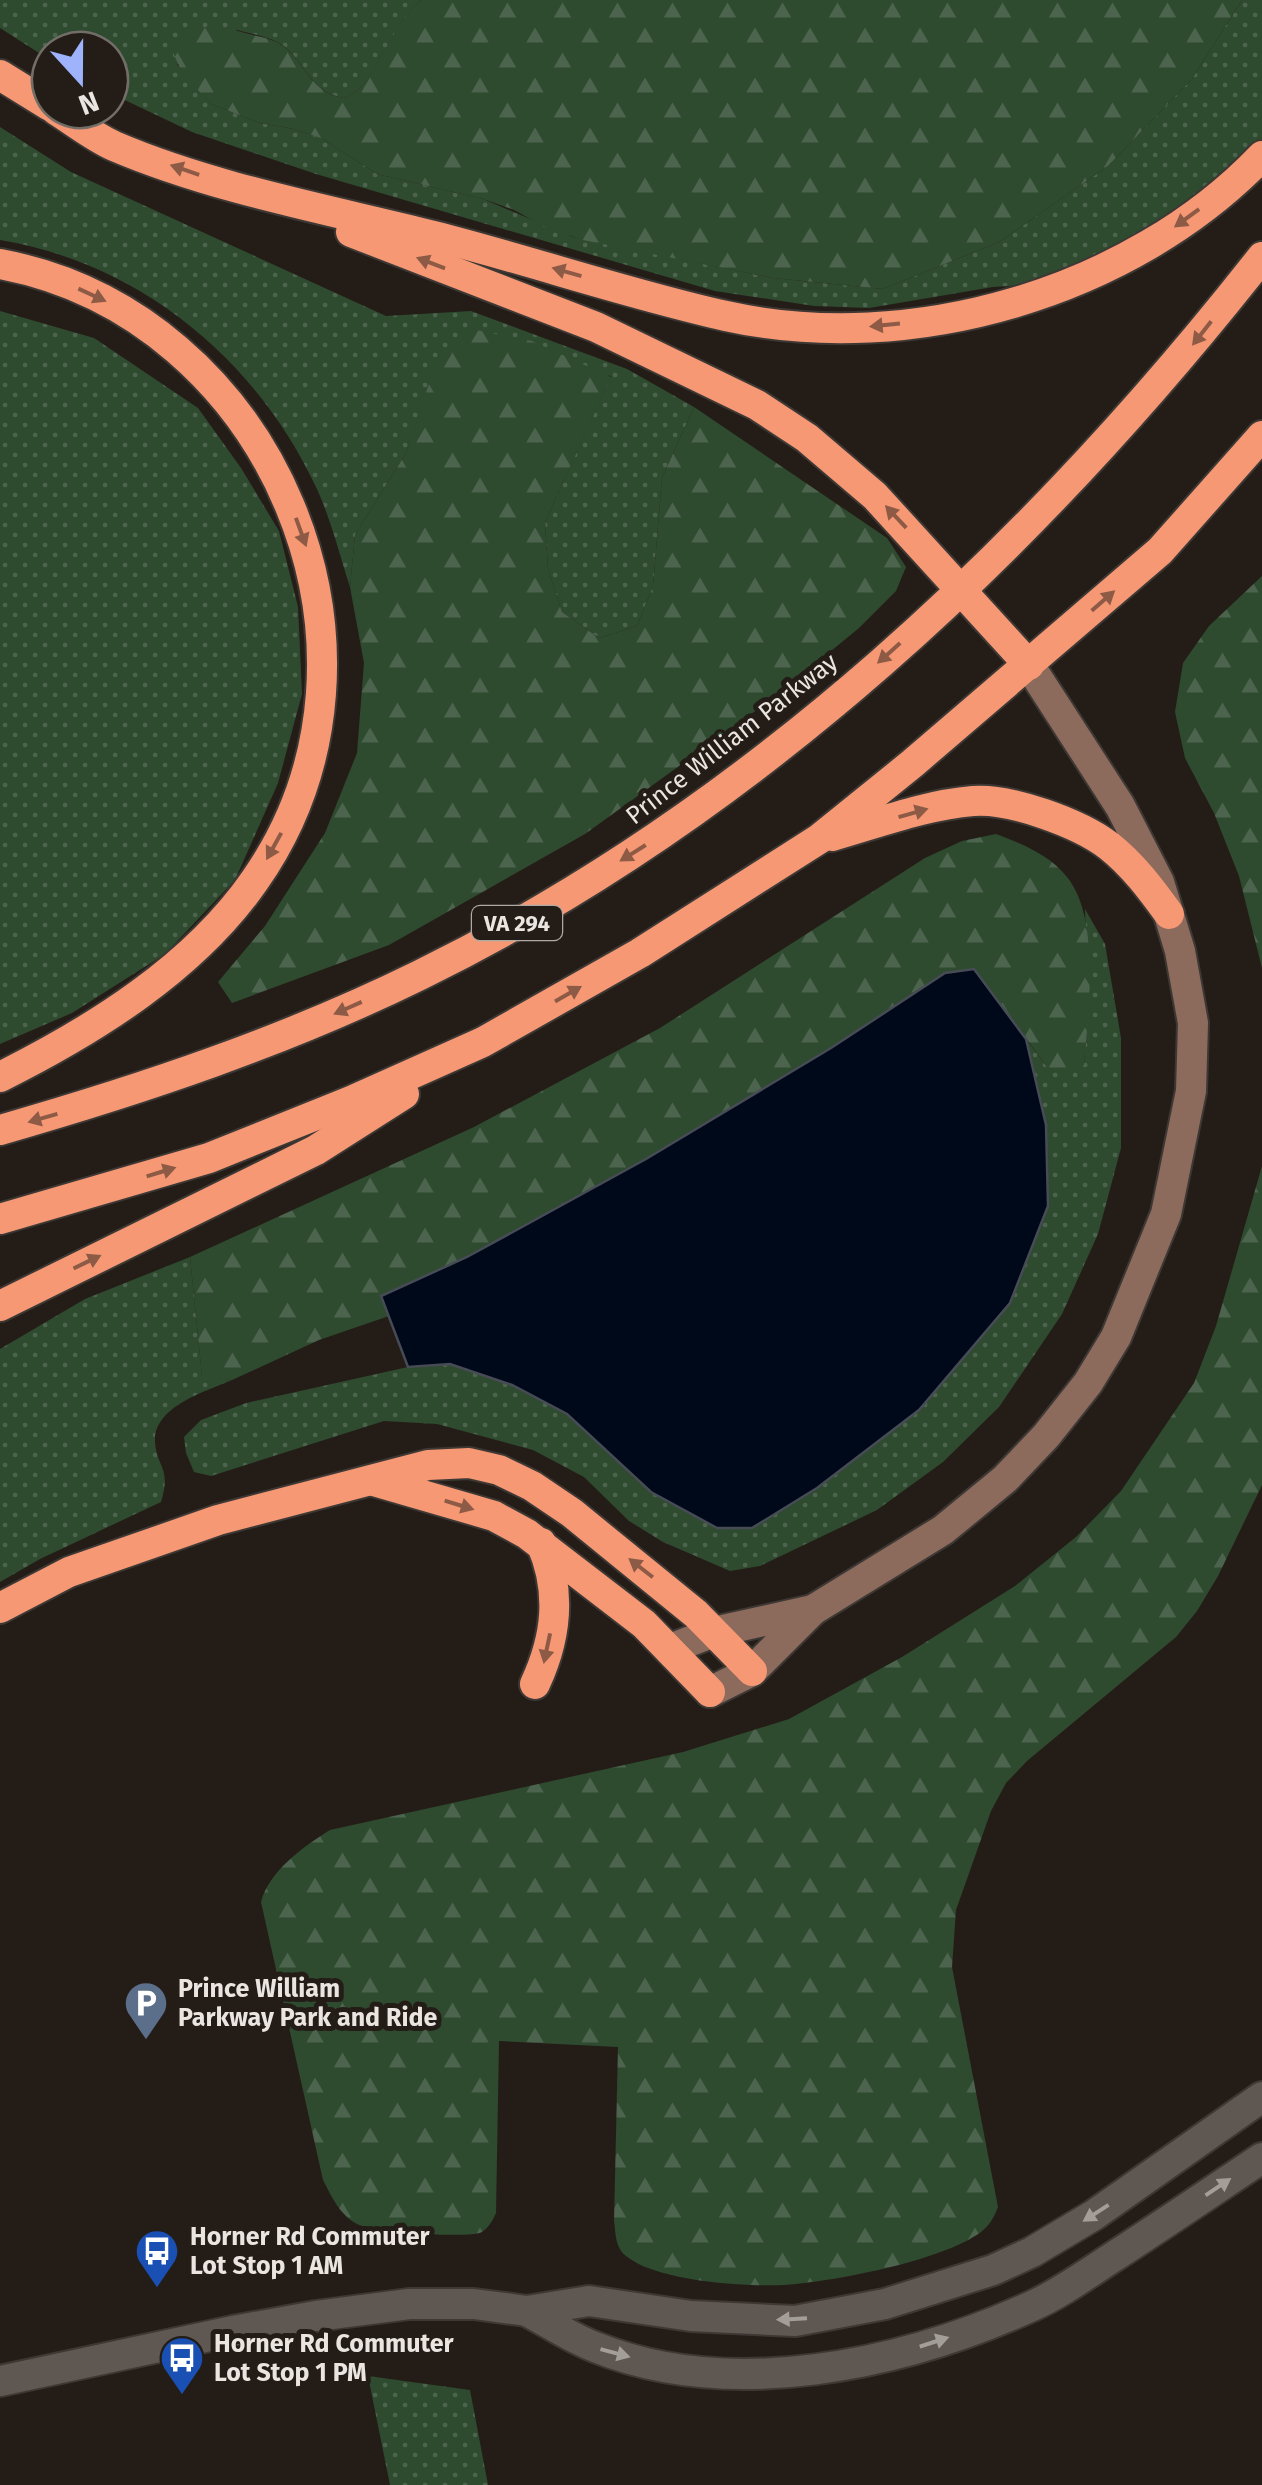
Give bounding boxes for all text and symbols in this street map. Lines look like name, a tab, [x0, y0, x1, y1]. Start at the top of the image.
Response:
north arrow	[30, 30, 130, 130]
text: N	[74, 84, 103, 122]
one-way arrow	[170, 161, 200, 176]
one-way arrow	[1174, 208, 1200, 228]
one-way arrow	[416, 254, 446, 270]
one-way arrow	[551, 264, 581, 279]
one-way arrow	[78, 286, 107, 303]
one-way arrow	[868, 318, 900, 334]
one-way arrow	[1192, 321, 1213, 346]
one-way arrow	[884, 506, 907, 530]
one-way arrow	[294, 518, 309, 548]
one-way arrow	[1090, 590, 1115, 612]
one-way arrow	[877, 642, 902, 664]
street label: Prince William Parkway	[620, 647, 844, 831]
one-way arrow	[898, 804, 929, 820]
one-way arrow	[265, 832, 282, 861]
one-way arrow	[620, 843, 647, 861]
road number: VA 294	[472, 906, 562, 940]
one-way arrow	[554, 986, 582, 1003]
one-way arrow	[333, 999, 362, 1016]
one-way arrow	[27, 1111, 57, 1126]
one-way arrow	[146, 1164, 177, 1179]
one-way arrow	[72, 1254, 101, 1271]
one-way arrow	[444, 1498, 475, 1513]
one-way arrow	[628, 1558, 653, 1579]
one-way arrow	[539, 1633, 555, 1664]
place label: Prince William Parkway Park and Ride	[178, 1974, 437, 2033]
parking icon: Prince William Parkway Park and Ride	[123, 1980, 169, 2041]
one-way arrow	[1205, 2178, 1232, 2197]
one-way arrow	[1082, 2203, 1109, 2222]
place label: Horner Rd Commuter Lot Stop 1 AM	[190, 2222, 430, 2281]
bus stop icon: Horner Rd Commuter Lot Stop 1 AM	[134, 2228, 180, 2289]
one-way arrow	[776, 2311, 808, 2327]
place label: Horner Rd Commuter Lot Stop 1 PM	[214, 2329, 454, 2388]
one-way arrow	[920, 2333, 950, 2348]
bus stop icon: Horner Rd Commuter Lot Stop 1 PM	[159, 2335, 205, 2396]
one-way arrow	[600, 2345, 631, 2361]

